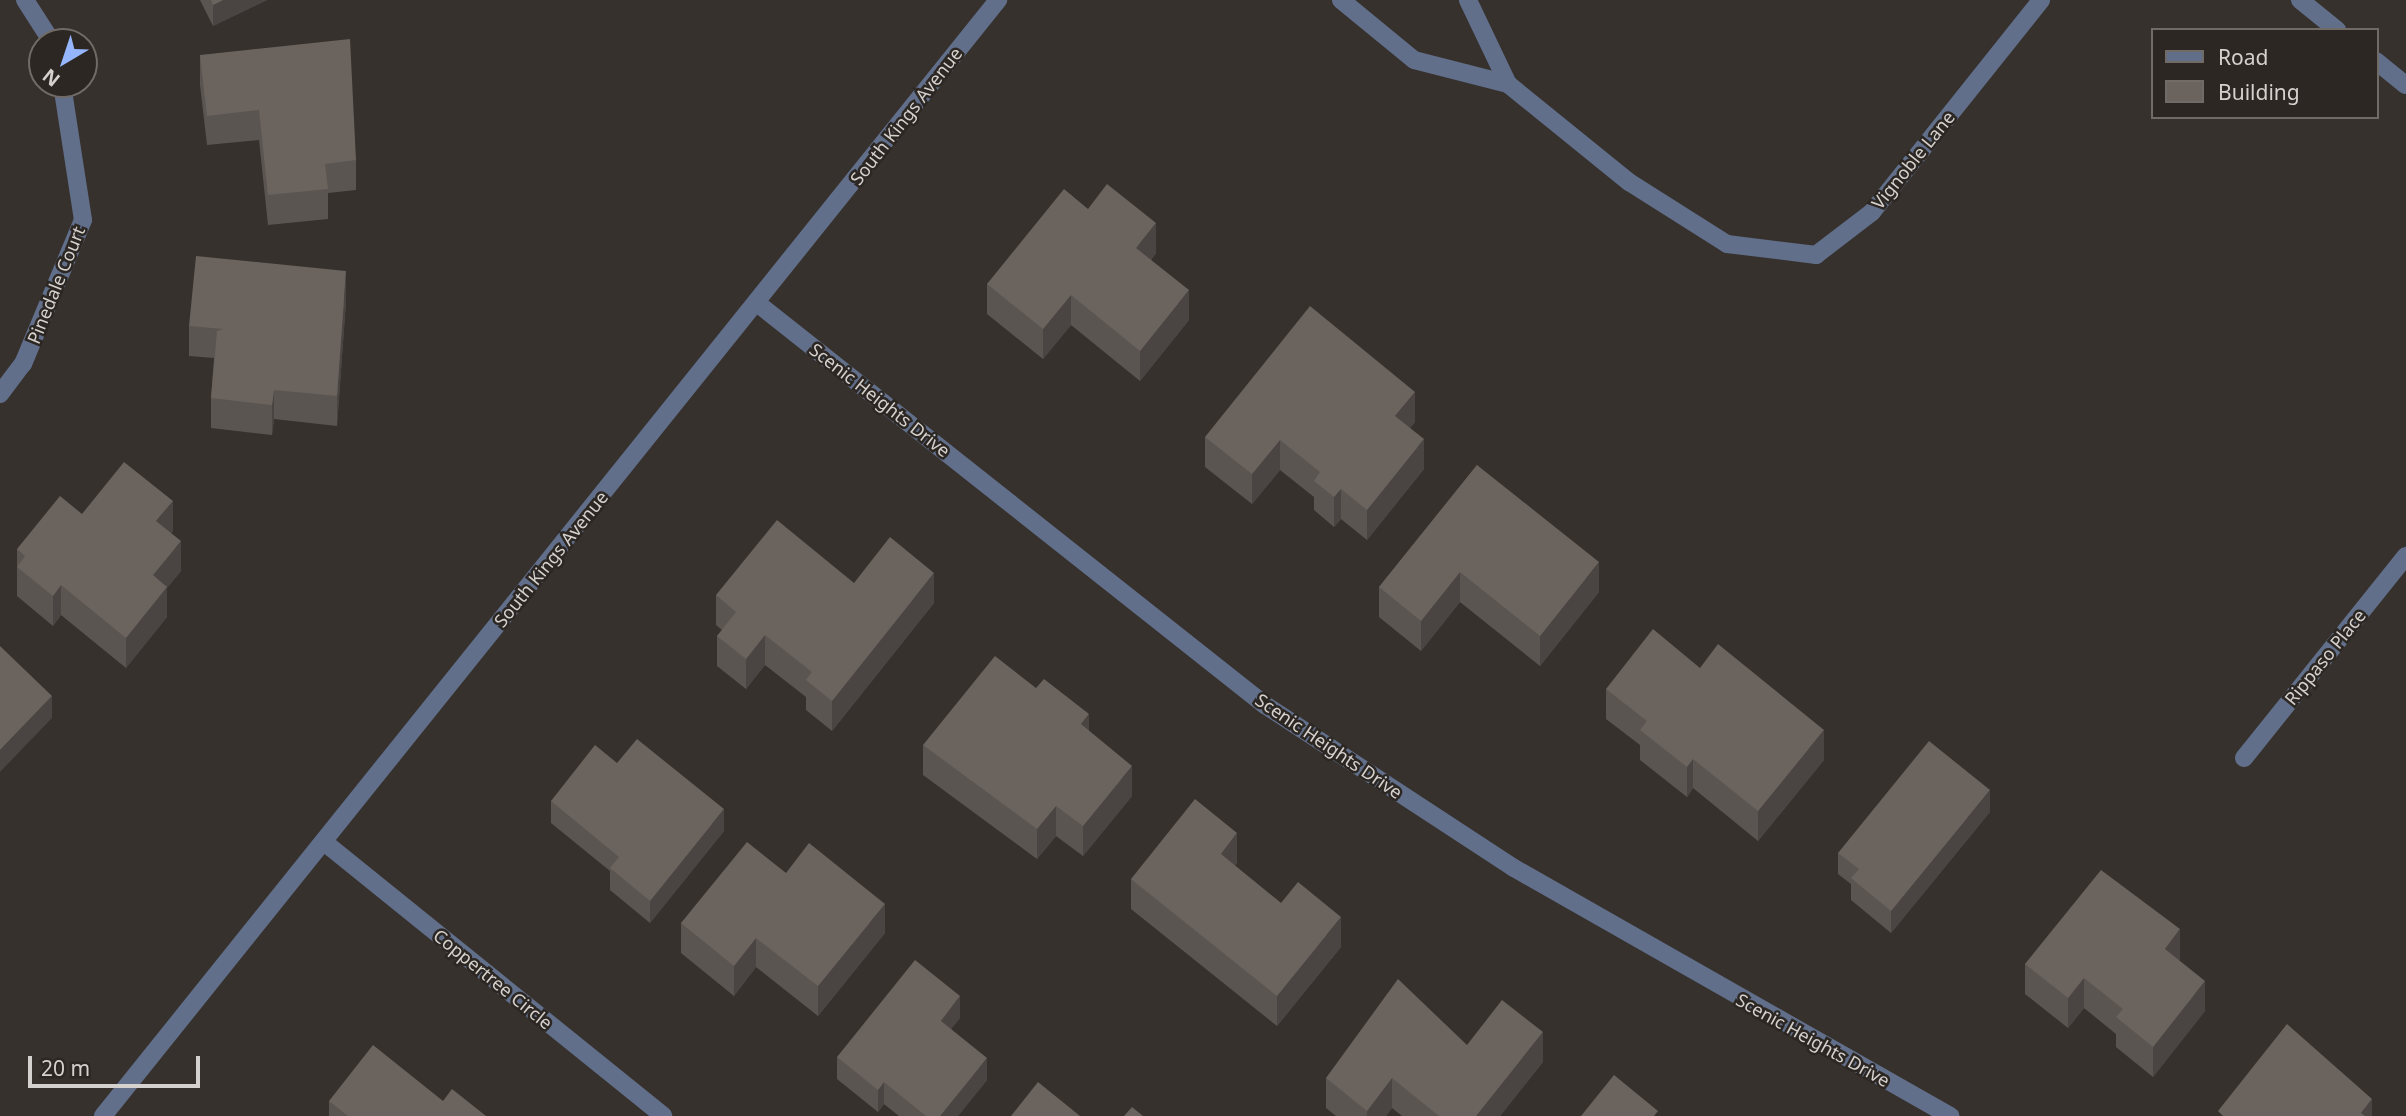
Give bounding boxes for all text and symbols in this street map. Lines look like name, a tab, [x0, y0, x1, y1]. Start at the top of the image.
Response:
north arrow	[28, 28, 98, 98]
legend	[2150, 28, 2378, 119]
street label: South Kings Avenue	[846, 43, 966, 189]
text: Road	[2218, 43, 2268, 71]
text: N	[37, 63, 65, 93]
text: Building	[2218, 78, 2300, 106]
street label: Vignoble Lane	[1867, 107, 1959, 213]
street label: Pinedale Court	[23, 223, 89, 347]
street label: Scenic Heights Drive	[805, 338, 955, 462]
street label: South Kings Avenue	[490, 487, 612, 631]
street label: Rippaso Place	[2280, 605, 2370, 709]
street label: Scenic Heights Drive	[1251, 689, 1407, 803]
street label: Coppertree Circle	[429, 924, 557, 1034]
street label: Scenic Heights Drive	[1732, 989, 1894, 1091]
scale bar	[32, 1042, 203, 1086]
text: 20 m	[41, 1054, 90, 1082]

